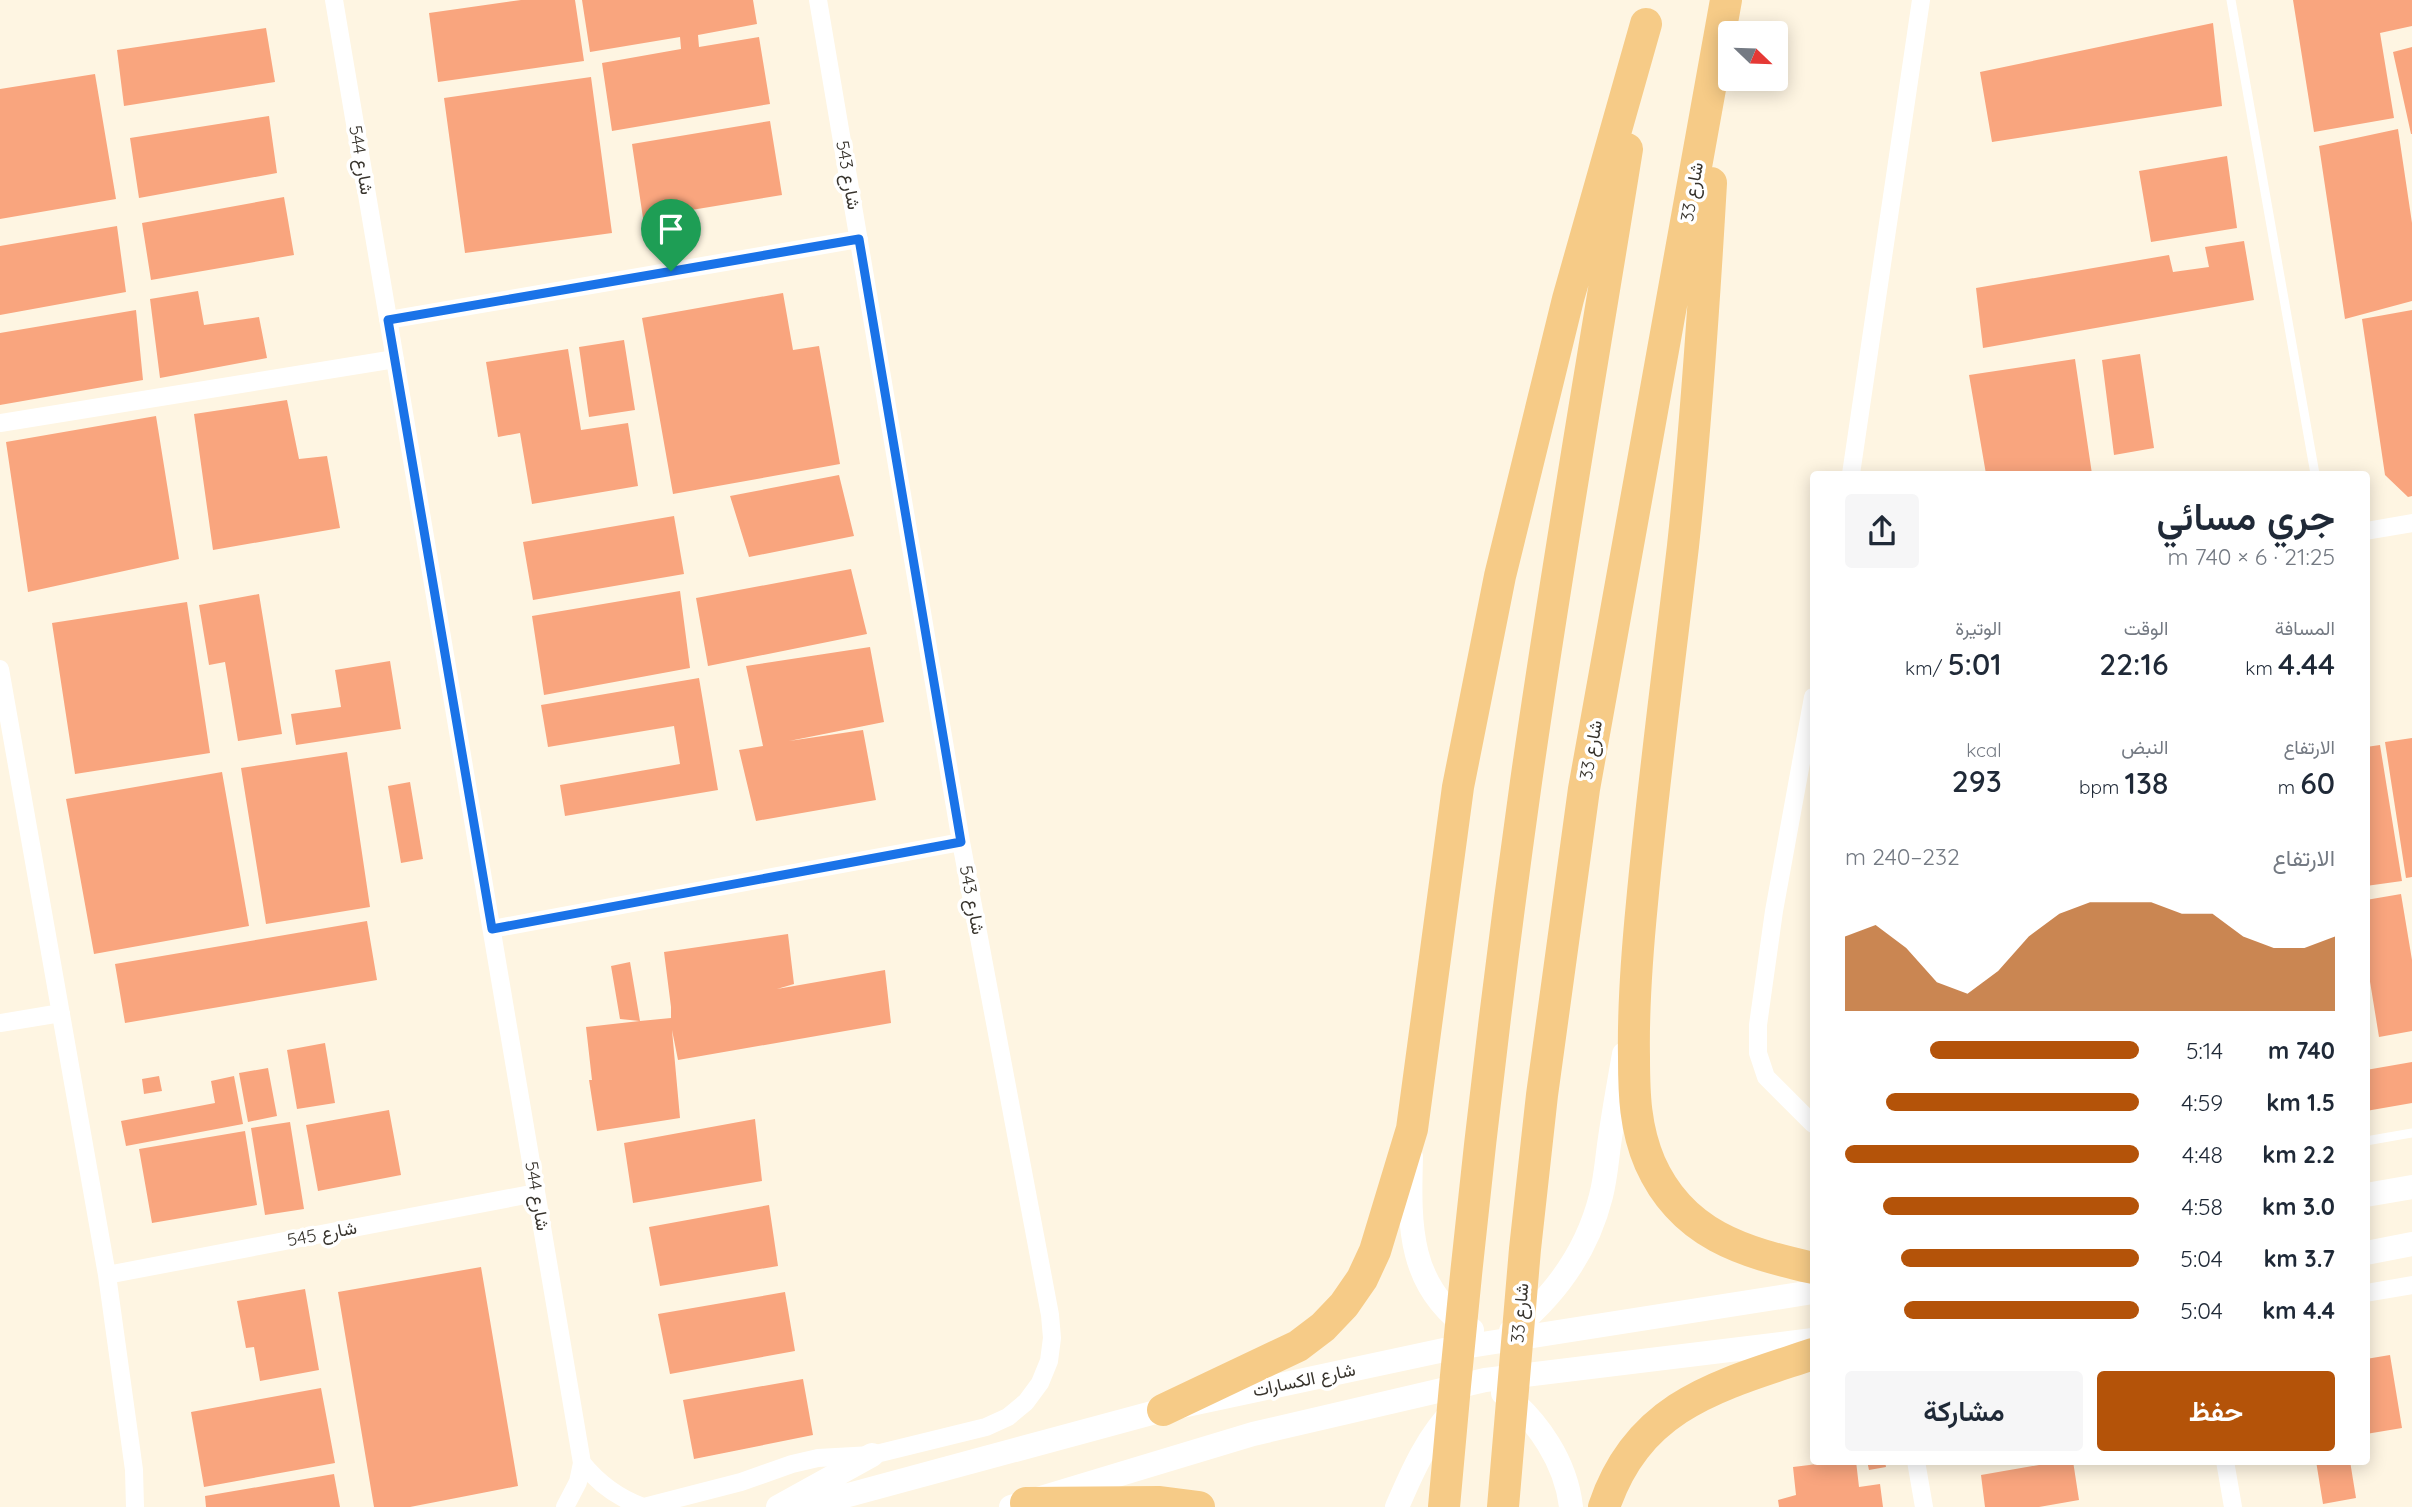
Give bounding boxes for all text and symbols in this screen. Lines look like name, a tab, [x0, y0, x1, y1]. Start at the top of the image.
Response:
north arrow	[1718, 21, 1788, 91]
map controls	[1718, 21, 1788, 91]
street label: شارع 544	[343, 123, 379, 197]
street label: شارع 543	[830, 139, 866, 211]
street label: شارع 33	[1675, 160, 1709, 224]
pin	[641, 199, 701, 271]
icon: arrive	[652, 210, 690, 248]
text: جري مسائي	[2157, 492, 2335, 540]
button: share	[1845, 494, 1919, 568]
text: 21:25 · 6 × 740 m	[2168, 542, 2335, 571]
text: الوتيرة	[1955, 616, 2002, 640]
text: الوقت	[2124, 616, 2168, 640]
text: المسافة	[2275, 616, 2335, 640]
text: 5:01	[1948, 645, 2002, 683]
text: 22:16	[2099, 645, 2168, 683]
text: 4.44	[2278, 645, 2335, 683]
text: /km	[1905, 656, 1948, 680]
text: km	[2245, 656, 2278, 680]
street label: شارع 33	[1574, 718, 1608, 782]
text: النبض	[2121, 735, 2168, 759]
text: الارتفاع	[2283, 735, 2335, 759]
text: kcal	[1966, 738, 2002, 762]
text: 293	[1952, 762, 2002, 800]
text: 138	[2125, 764, 2168, 802]
text: 60	[2300, 764, 2335, 802]
text: bpm	[2079, 775, 2125, 799]
text: m	[2278, 775, 2300, 799]
text: 232–240 m	[1845, 842, 1960, 871]
text: الارتفاع	[2273, 843, 2335, 872]
street label: شارع 543	[954, 863, 990, 937]
text: 5:14	[2186, 1036, 2223, 1065]
text: 740 m	[2268, 1036, 2335, 1065]
text: 4:59	[2181, 1088, 2223, 1117]
text: 1.5 km	[2266, 1088, 2335, 1117]
text: 4:48	[2182, 1140, 2223, 1169]
text: 2.2 km	[2262, 1140, 2335, 1169]
street label: شارع 544	[519, 1159, 555, 1233]
text: 4:58	[2182, 1192, 2223, 1221]
text: 3.0 km	[2262, 1192, 2335, 1221]
street label: شارع 545	[285, 1216, 359, 1252]
text: 5:04	[2180, 1244, 2223, 1273]
text: 3.7 km	[2264, 1244, 2335, 1273]
street label: شارع 33	[1505, 1282, 1535, 1344]
text: 5:04	[2180, 1296, 2223, 1325]
text: 4.4 km	[2262, 1296, 2335, 1325]
street label: شارع الكسارات	[1250, 1357, 1358, 1403]
button: مشاركة	[1845, 1371, 2083, 1451]
button: حفظ	[2097, 1371, 2335, 1451]

